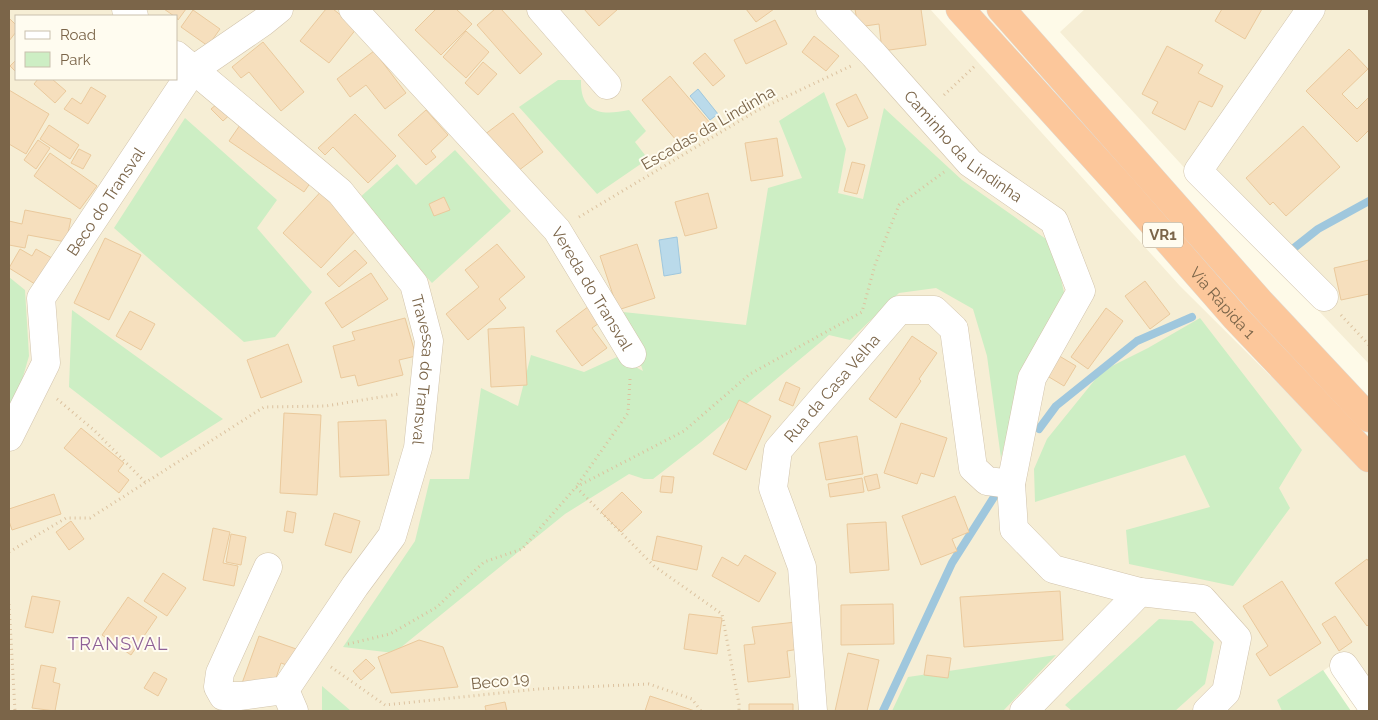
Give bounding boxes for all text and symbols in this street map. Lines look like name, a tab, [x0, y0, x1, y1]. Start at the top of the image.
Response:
legend	[15, 15, 178, 80]
text: Road	[60, 26, 96, 44]
text: Park	[60, 51, 91, 69]
street label: Escadas da Lindinha	[638, 82, 778, 174]
street label: Caminho da Lindinha	[900, 86, 1026, 206]
street label: Beco do Transval	[62, 143, 149, 259]
road number: VR1	[1143, 222, 1183, 248]
street label: Vereda do Transval	[548, 223, 637, 354]
street label: Via Rápida 1	[1186, 263, 1260, 342]
street label: Travessa do Transval	[408, 292, 438, 447]
street label: Rua da Casa Velha	[780, 330, 884, 446]
district label: TRANSVAL	[67, 633, 169, 654]
street label: Beco 19	[470, 668, 530, 694]

